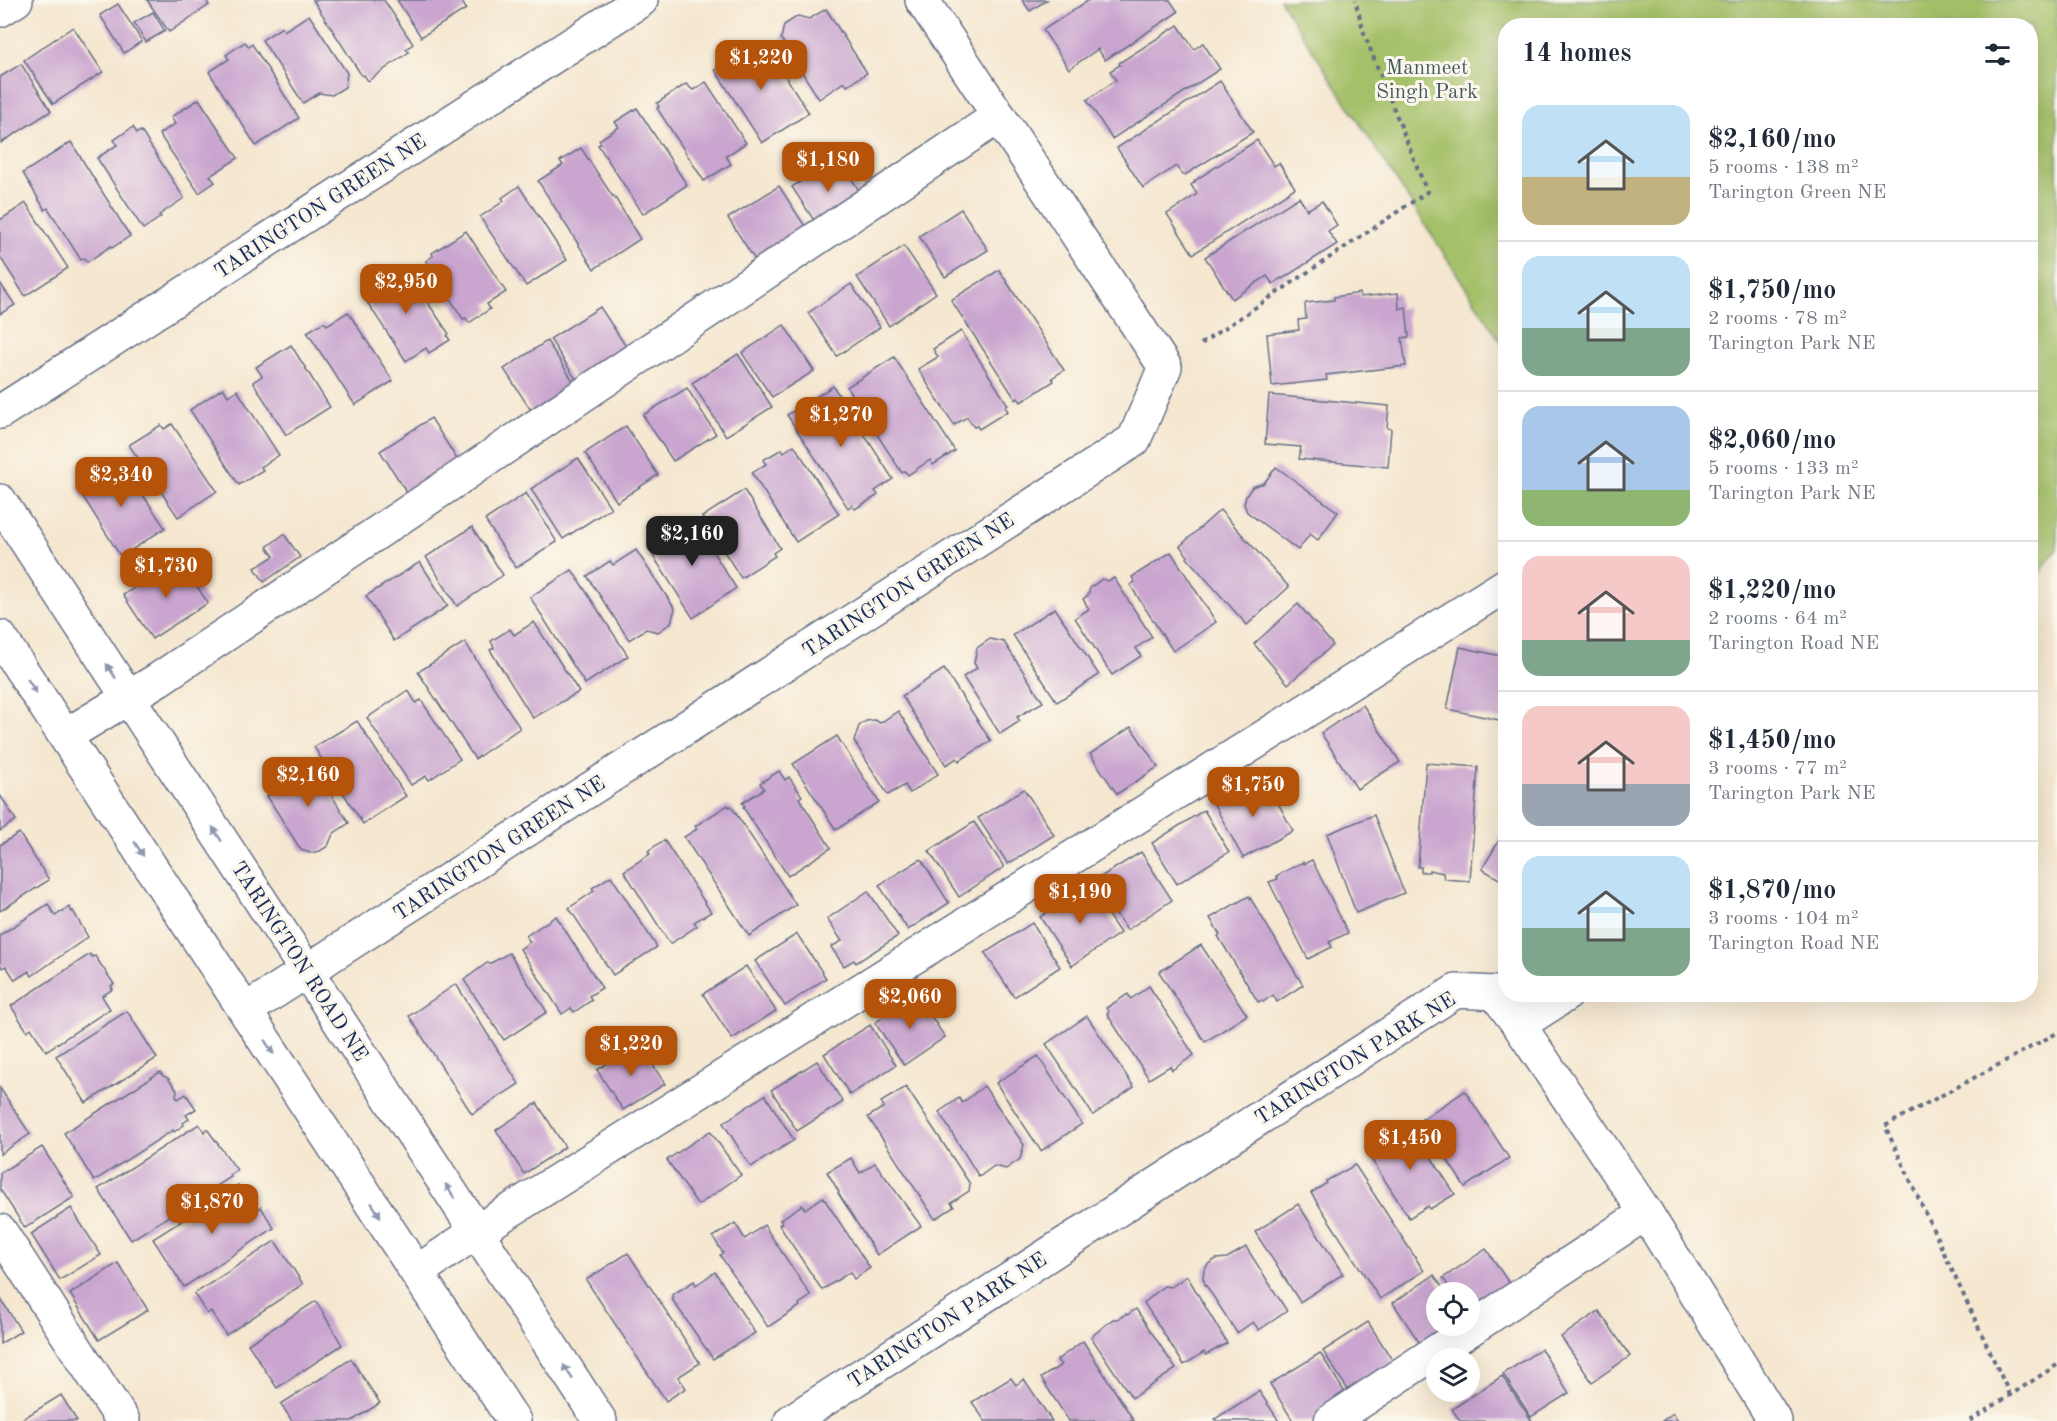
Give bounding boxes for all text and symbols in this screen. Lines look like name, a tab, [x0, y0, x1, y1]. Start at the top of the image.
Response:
icon: filters	[1981, 38, 2014, 71]
pin: $1,220	[712, 40, 810, 91]
text: 14 homes	[1522, 41, 1631, 67]
text: $1,220	[729, 49, 793, 69]
park label: Manmeet Singh Park	[1376, 58, 1478, 103]
text: $2,160/mo	[1708, 127, 1836, 153]
icon: home	[1570, 129, 1642, 201]
street label: TARINGTON GREEN NE	[211, 131, 430, 283]
pin: $1,180	[779, 142, 877, 193]
text: $1,180	[796, 151, 860, 171]
text: 5 rooms · 138 m²	[1708, 158, 1858, 178]
text: Tarington Green NE	[1708, 183, 1886, 203]
pin: $2,950	[357, 264, 455, 315]
text: $2,950	[374, 273, 438, 293]
text: $1,750/mo	[1708, 278, 1836, 304]
icon: home	[1570, 280, 1642, 352]
text: 2 rooms · 78 m²	[1708, 309, 1847, 329]
text: Tarington Park NE	[1708, 334, 1876, 354]
pin: $1,270	[792, 397, 890, 448]
text: $1,270	[809, 406, 873, 426]
text: $2,060/mo	[1708, 428, 1836, 454]
icon: home	[1570, 430, 1642, 502]
pin: $2,340	[72, 457, 170, 508]
text: 5 rooms · 133 m²	[1708, 459, 1858, 479]
text: $2,340	[89, 466, 153, 486]
text: Tarington Park NE	[1708, 484, 1876, 504]
street label: TARINGTON GREEN NE	[799, 510, 1018, 662]
pin: $2,160	[643, 516, 741, 567]
text: $2,160	[660, 525, 724, 545]
pin: $1,730	[117, 548, 215, 599]
text: $1,730	[134, 557, 198, 577]
text: $1,220/mo	[1708, 578, 1836, 604]
icon: home	[1570, 580, 1642, 652]
text: 2 rooms · 64 m²	[1708, 609, 1847, 629]
text: Tarington Road NE	[1708, 634, 1879, 654]
one-way arrow	[105, 663, 116, 679]
one-way arrow	[26, 677, 38, 693]
text: $1,450/mo	[1708, 728, 1836, 754]
icon: home	[1570, 730, 1642, 802]
pin: $2,160	[259, 757, 357, 808]
text: 3 rooms · 77 m²	[1708, 759, 1847, 779]
text: $2,160	[276, 766, 340, 786]
pin: $1,750	[1204, 767, 1302, 818]
street label: TARINGTON GREEN NE	[390, 773, 609, 925]
text: $1,750	[1221, 776, 1285, 796]
text: Tarington Park NE	[1708, 784, 1876, 804]
one-way arrow	[211, 827, 223, 843]
one-way arrow	[133, 840, 145, 856]
street label: TARINGTON ROAD NE	[226, 858, 371, 1065]
pin: $1,190	[1031, 874, 1129, 925]
text: $1,870/mo	[1708, 878, 1836, 904]
icon: home	[1570, 880, 1642, 952]
text: $1,190	[1048, 883, 1112, 903]
text: 3 rooms · 104 m²	[1708, 909, 1858, 929]
text: Tarington Road NE	[1708, 934, 1879, 954]
pin: $2,060	[861, 979, 959, 1030]
text: $2,060	[878, 988, 942, 1008]
street label: TARINGTON PARK NE	[1252, 989, 1460, 1130]
pin: $1,220	[582, 1026, 680, 1077]
text: $1,220	[599, 1035, 663, 1055]
one-way arrow	[264, 1038, 275, 1055]
pin: $1,450	[1361, 1120, 1459, 1171]
text: $1,450	[1378, 1129, 1442, 1149]
one-way arrow	[444, 1183, 455, 1200]
pin: $1,870	[163, 1184, 261, 1235]
text: $1,870	[180, 1193, 244, 1213]
one-way arrow	[370, 1202, 381, 1218]
street label: TARINGTON PARK NE	[845, 1249, 1051, 1393]
map controls	[1426, 1282, 1480, 1402]
button: locate	[1426, 1282, 1480, 1336]
button: layers	[1426, 1348, 1480, 1402]
one-way arrow	[563, 1364, 574, 1380]

